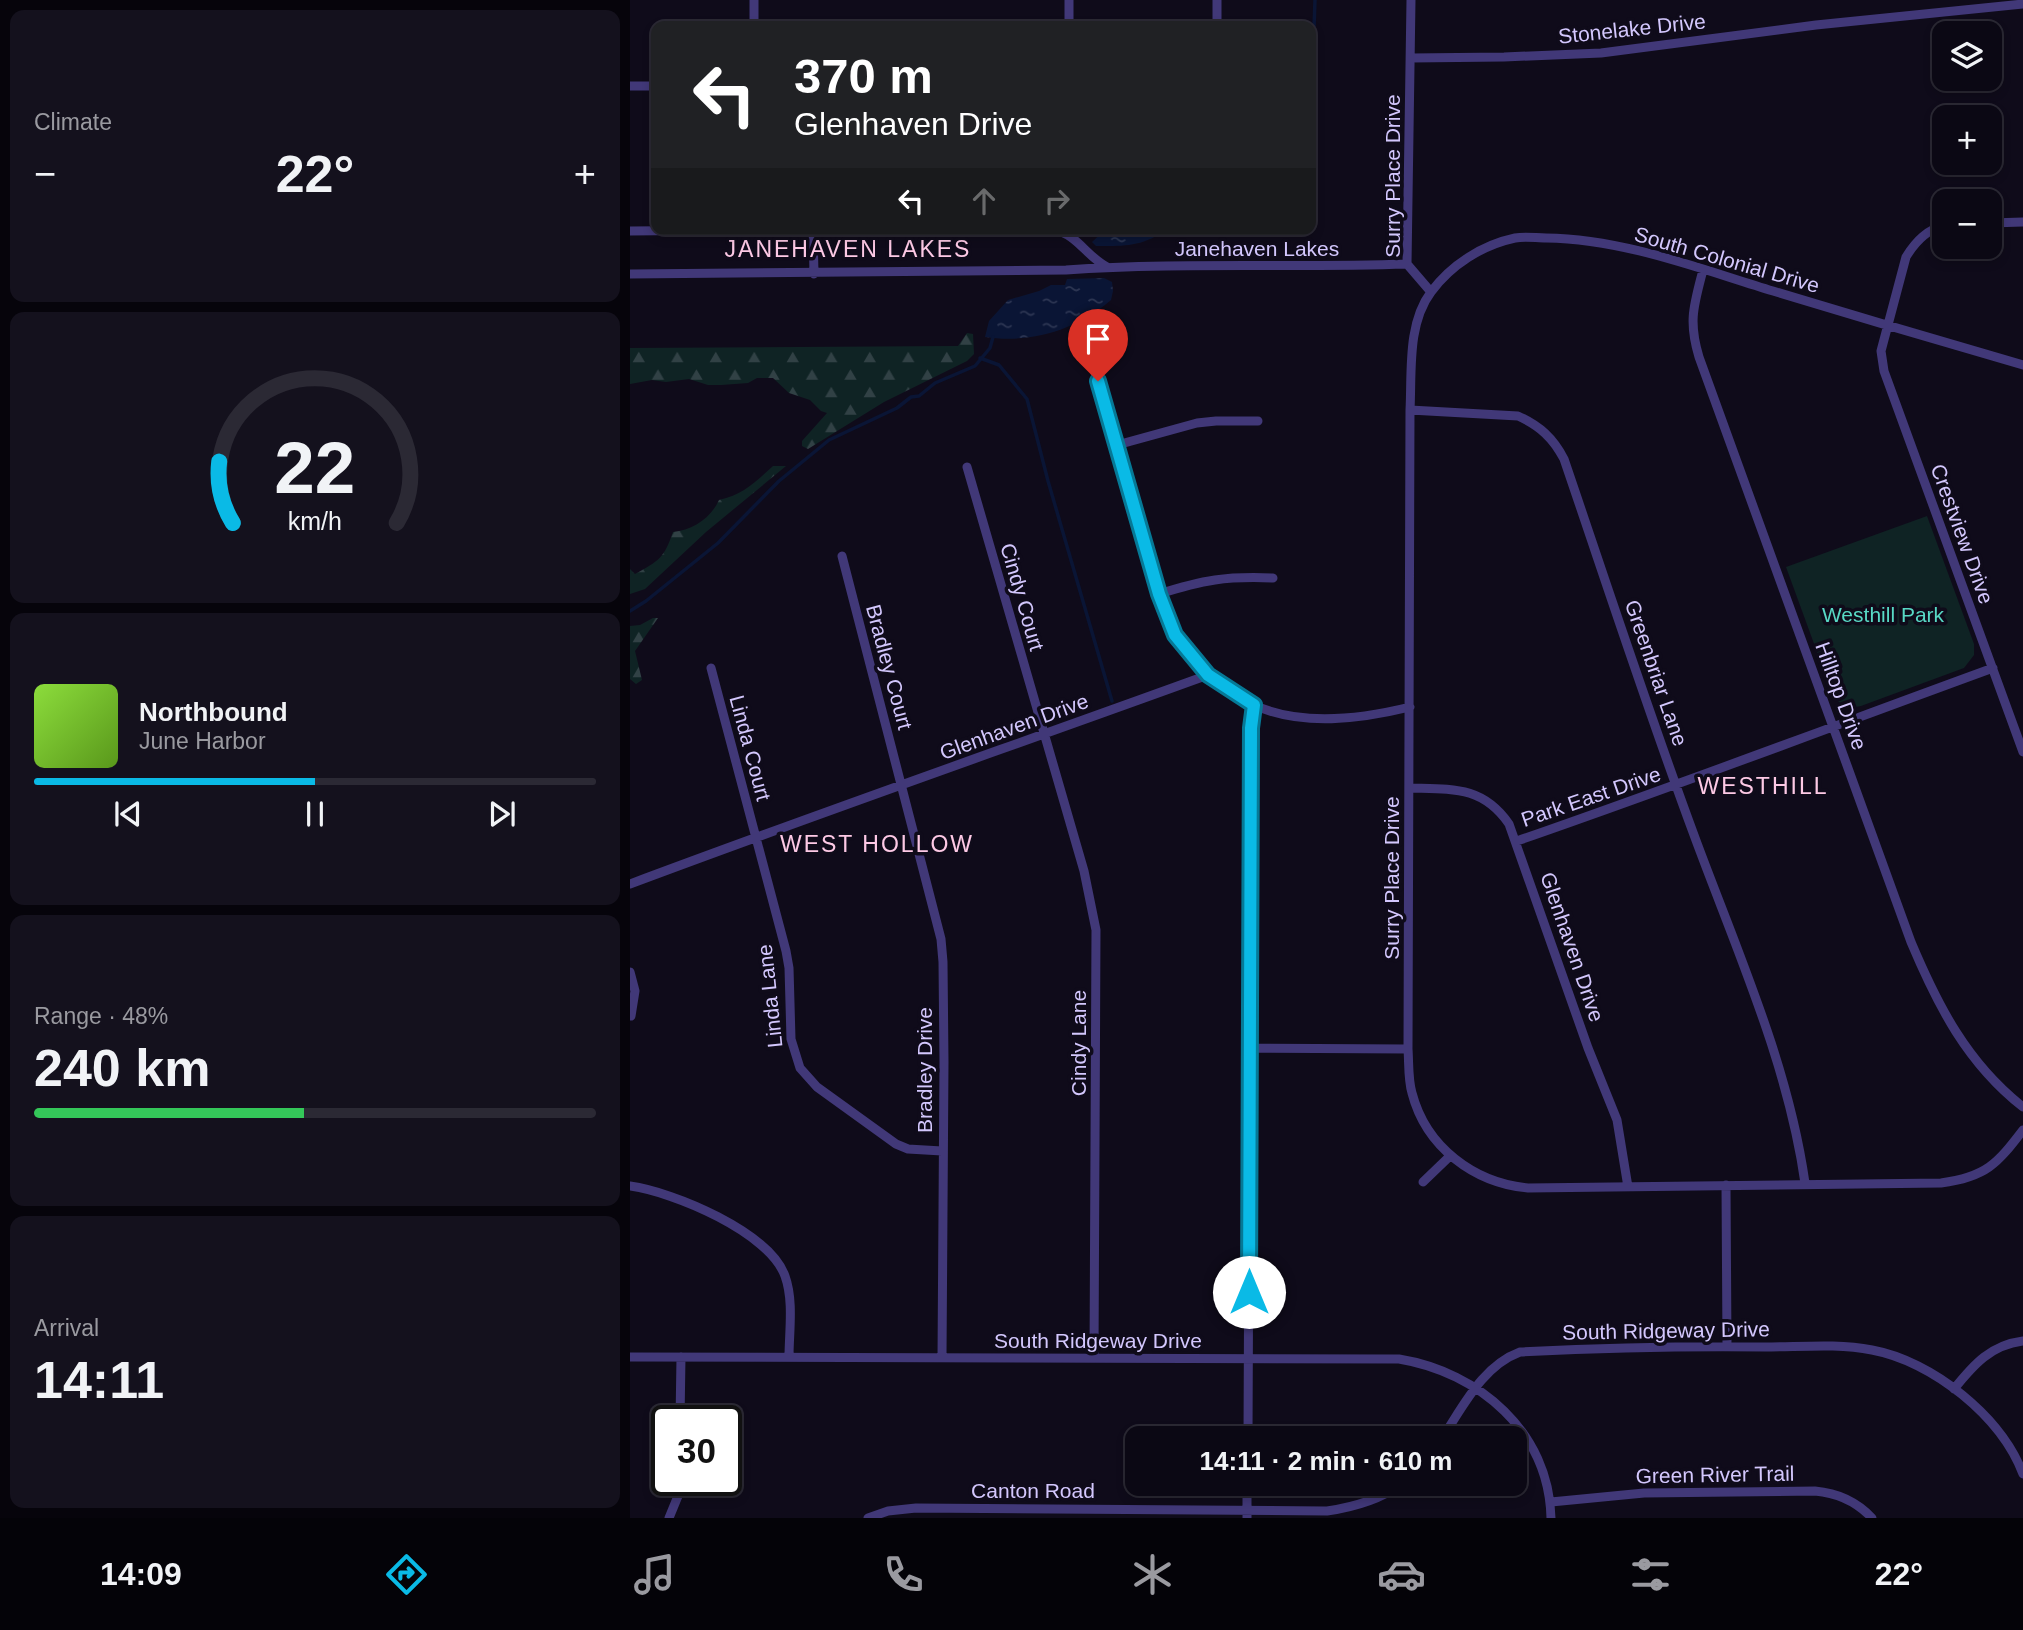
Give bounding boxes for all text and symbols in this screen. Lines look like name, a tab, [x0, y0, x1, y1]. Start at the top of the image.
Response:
street label: Stonelake Drive	[1557, 9, 1707, 48]
map controls	[1932, 21, 2002, 259]
button: layers	[1932, 21, 2002, 91]
icon: left	[679, 49, 770, 140]
text: 370 m	[794, 49, 933, 103]
street label: Surry Place Drive	[1381, 94, 1404, 258]
button: +	[1932, 105, 2002, 175]
text: Glenhaven Drive	[794, 106, 1032, 142]
text: Climate	[34, 109, 112, 135]
text: 22°	[276, 145, 354, 203]
text: −	[34, 153, 56, 195]
text: +	[574, 153, 596, 195]
icon: left	[892, 182, 930, 220]
icon: ahead	[965, 182, 1003, 220]
icon: right	[1038, 182, 1076, 220]
button: −	[1932, 189, 2002, 259]
street label: South Colonial Drive	[1632, 222, 1822, 297]
district label: JANEHAVEN LAKES	[725, 236, 971, 262]
street label: Janehaven Lakes	[1175, 237, 1339, 260]
pin	[1068, 309, 1128, 381]
icon: arrive	[1079, 320, 1117, 358]
text: 22	[275, 428, 355, 509]
street label: Crestview Drive	[1927, 461, 1998, 607]
text: km/h	[288, 507, 342, 535]
street label: Cindy Court	[996, 540, 1049, 653]
street label: Greenbriar Lane	[1621, 597, 1692, 749]
street label: Bradley Court	[862, 602, 917, 732]
park label: Westhill Park	[1822, 603, 1945, 626]
street label: Hilltop Drive	[1811, 639, 1872, 753]
street label: Glenhaven Drive	[936, 689, 1091, 764]
street label: Linda Court	[725, 692, 776, 803]
text: Northbound	[139, 697, 288, 727]
text: June Harbor	[139, 728, 266, 754]
street label: Park East Drive	[1518, 762, 1664, 831]
district label: WESTHILL	[1697, 773, 1829, 799]
icon: previous	[109, 795, 147, 833]
icon: pause	[296, 795, 334, 833]
icon: next	[483, 795, 521, 833]
street label: Surry Place Drive	[1380, 796, 1403, 960]
district label: WEST HOLLOW	[780, 831, 974, 857]
street label: Glenhaven Drive	[1536, 869, 1609, 1025]
street label: Linda Lane	[753, 943, 786, 1049]
street label: Cindy Lane	[1067, 990, 1090, 1096]
text: Range · 48%	[34, 1003, 168, 1029]
street label: Bradley Drive	[913, 1007, 936, 1133]
text: 240 km	[34, 1039, 210, 1097]
position arrow	[1212, 1255, 1286, 1329]
text: Arrival	[34, 1315, 99, 1341]
street label: South Ridgeway Drive	[1562, 1317, 1770, 1344]
street label: South Ridgeway Drive	[994, 1329, 1202, 1352]
text: 14:11	[34, 1351, 164, 1409]
speed limit sign: 30	[651, 1405, 742, 1496]
text: 14:11 · 2 min · 610 m	[1200, 1446, 1452, 1476]
street label: Green River Trail	[1635, 1462, 1795, 1487]
street label: Canton Road	[971, 1479, 1095, 1502]
icon: directions	[382, 1550, 431, 1599]
icon: music	[630, 1550, 679, 1599]
icon: phone	[879, 1550, 928, 1599]
icon: climate	[1128, 1550, 1177, 1599]
icon: car	[1377, 1550, 1426, 1599]
icon: filters	[1626, 1550, 1675, 1599]
text: 14:09	[100, 1556, 182, 1592]
text: 22°	[1875, 1556, 1923, 1592]

